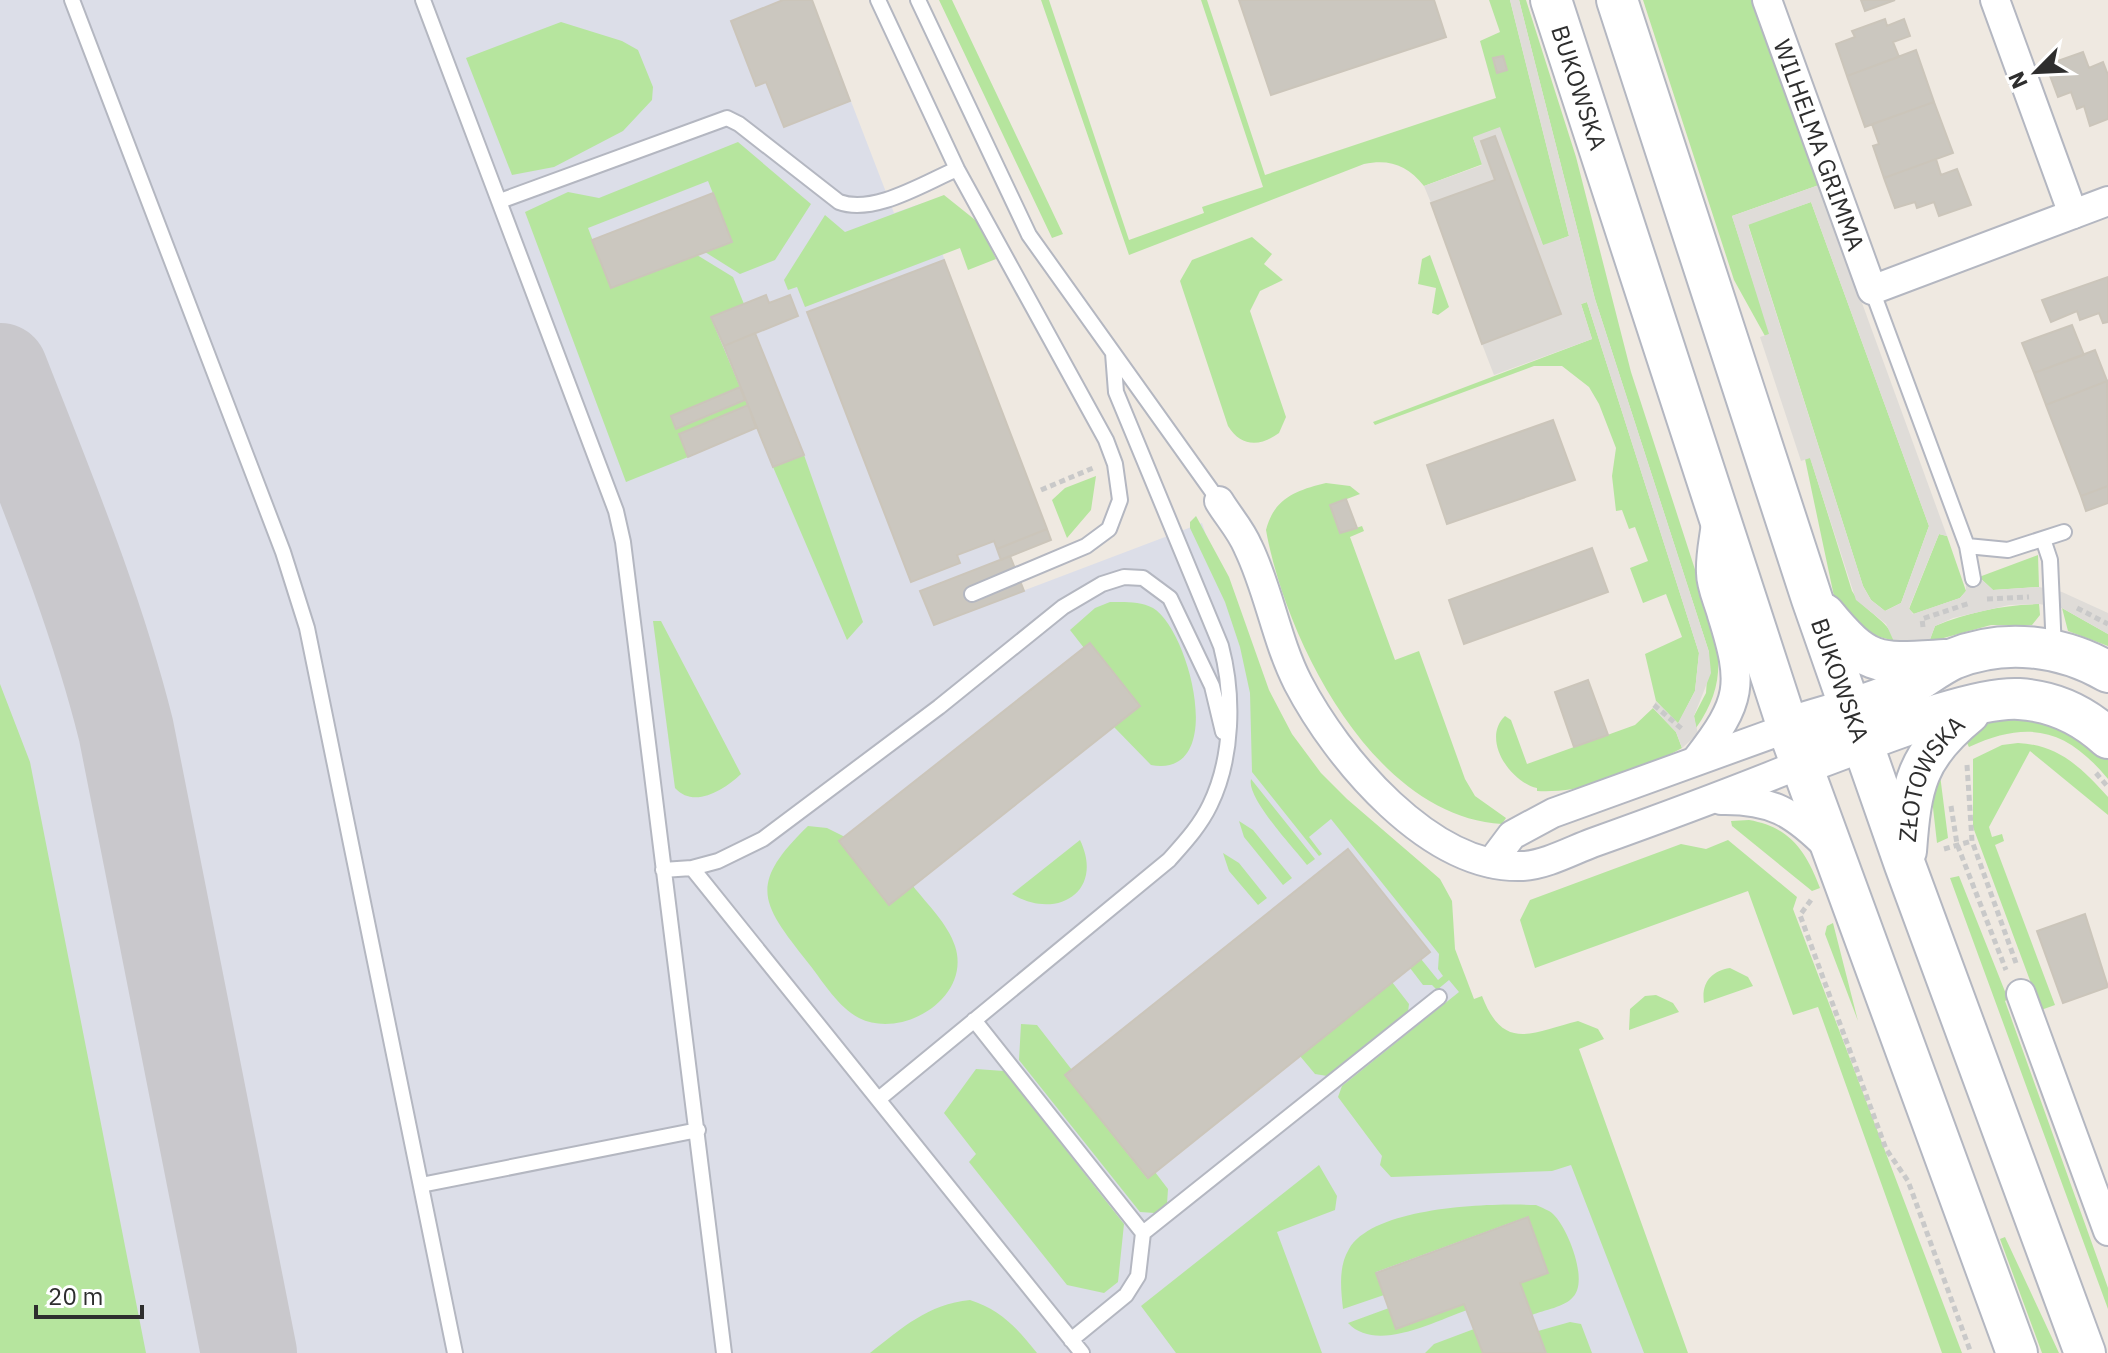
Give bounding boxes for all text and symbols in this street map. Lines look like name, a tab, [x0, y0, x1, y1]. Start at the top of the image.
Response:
street label: BUKOWSKA	[1544, 21, 1615, 154]
north arrow	[1996, 32, 2076, 112]
street label: WILHELMA GRIMMA	[1766, 35, 1872, 255]
text: N	[2001, 67, 2034, 94]
street label: BUKOWSKA	[1804, 614, 1877, 747]
street label: ZŁOTOWSKA	[1891, 708, 1971, 843]
scale bar	[36, 1269, 142, 1319]
text: 20 m	[48, 1280, 103, 1312]

